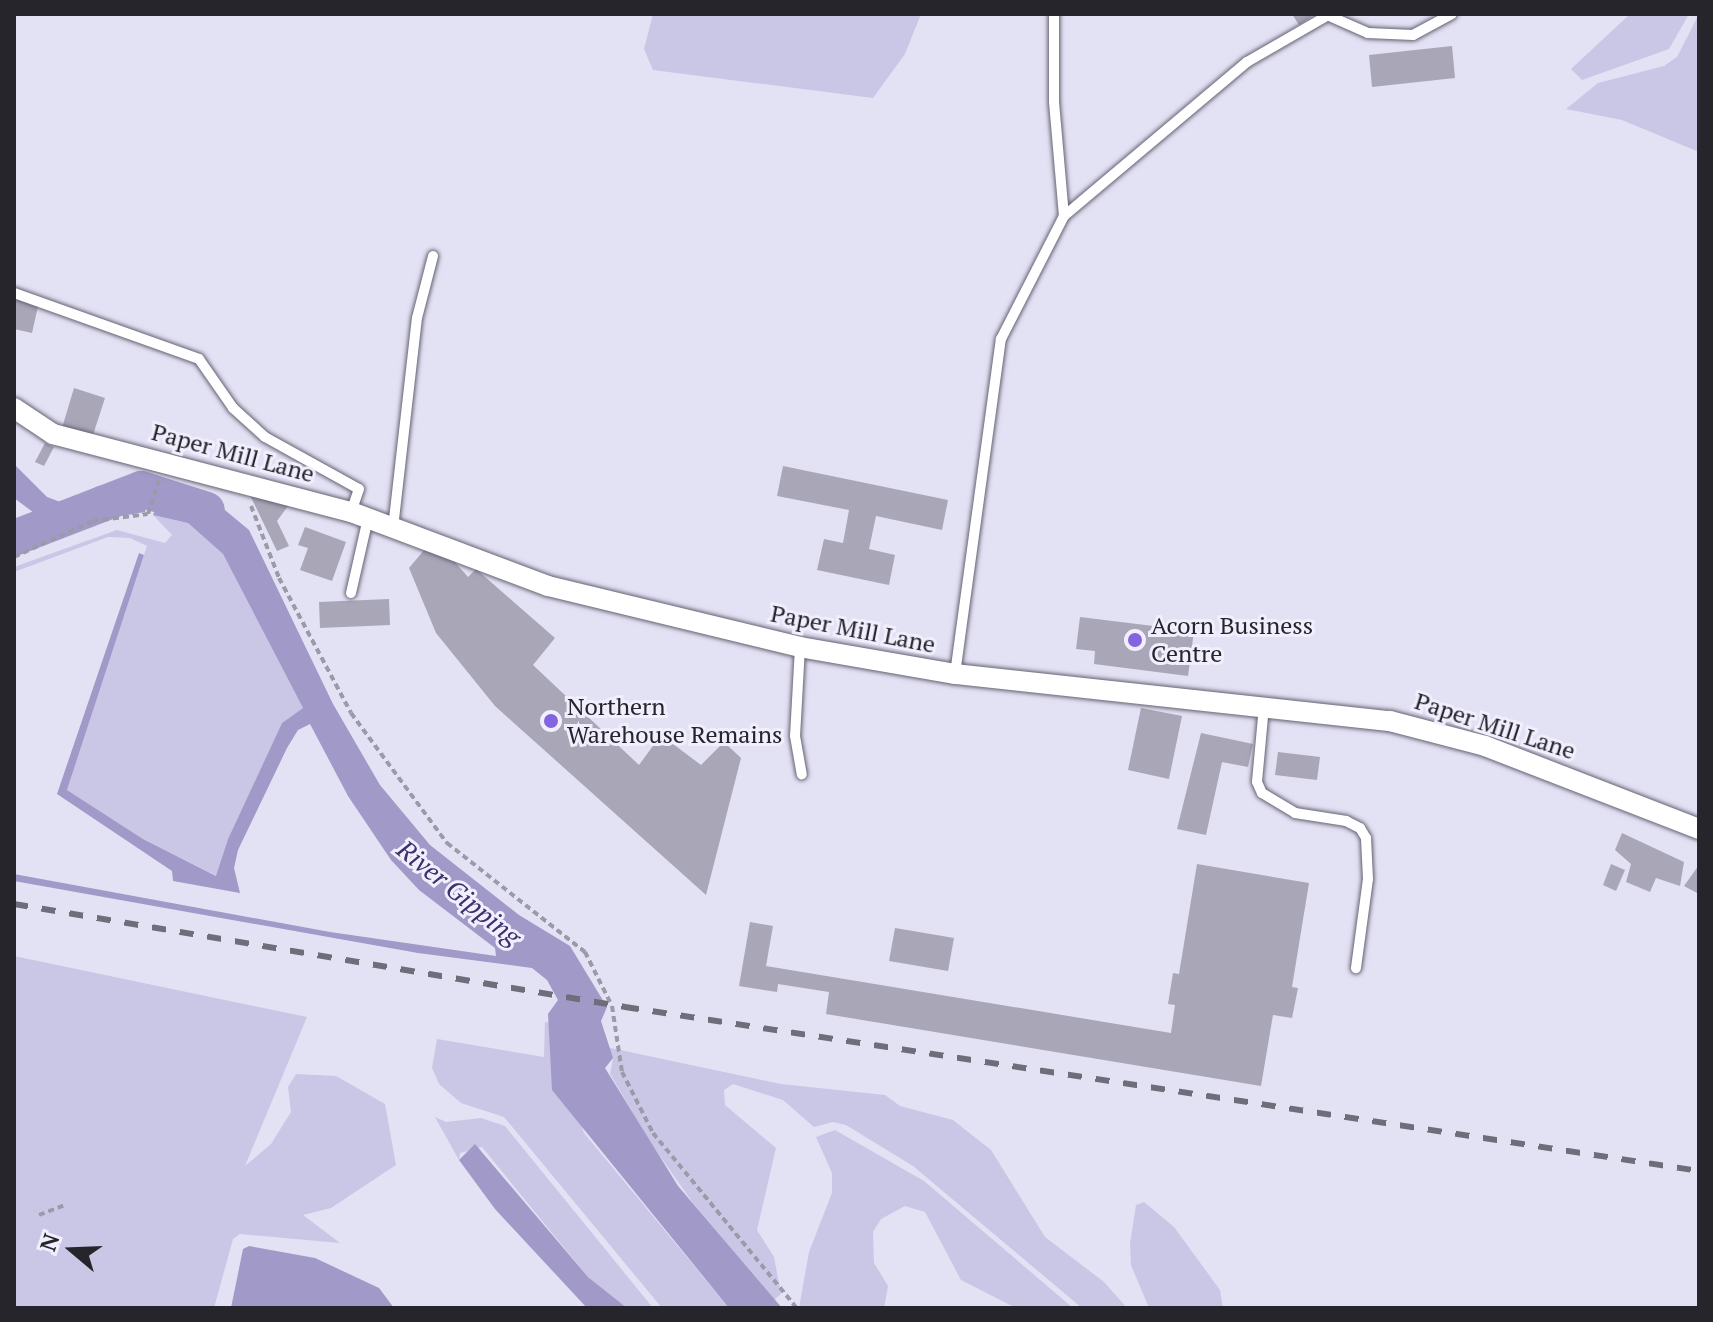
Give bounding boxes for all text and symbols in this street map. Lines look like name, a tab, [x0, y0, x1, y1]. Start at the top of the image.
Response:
street label: Paper Mill Lane	[149, 417, 317, 489]
street label: Paper Mill Lane	[768, 599, 938, 659]
place label: Acorn Business Centre	[1151, 612, 1313, 668]
marker: Acorn Business Centre	[1126, 631, 1144, 649]
street label: Paper Mill Lane	[1411, 686, 1579, 766]
place label: Northern Warehouse Remains	[567, 693, 782, 749]
marker: Northern Warehouse Remains	[542, 712, 560, 730]
water label: River Gipping	[391, 834, 527, 952]
north arrow	[32, 1210, 112, 1290]
text: N	[32, 1229, 65, 1255]

